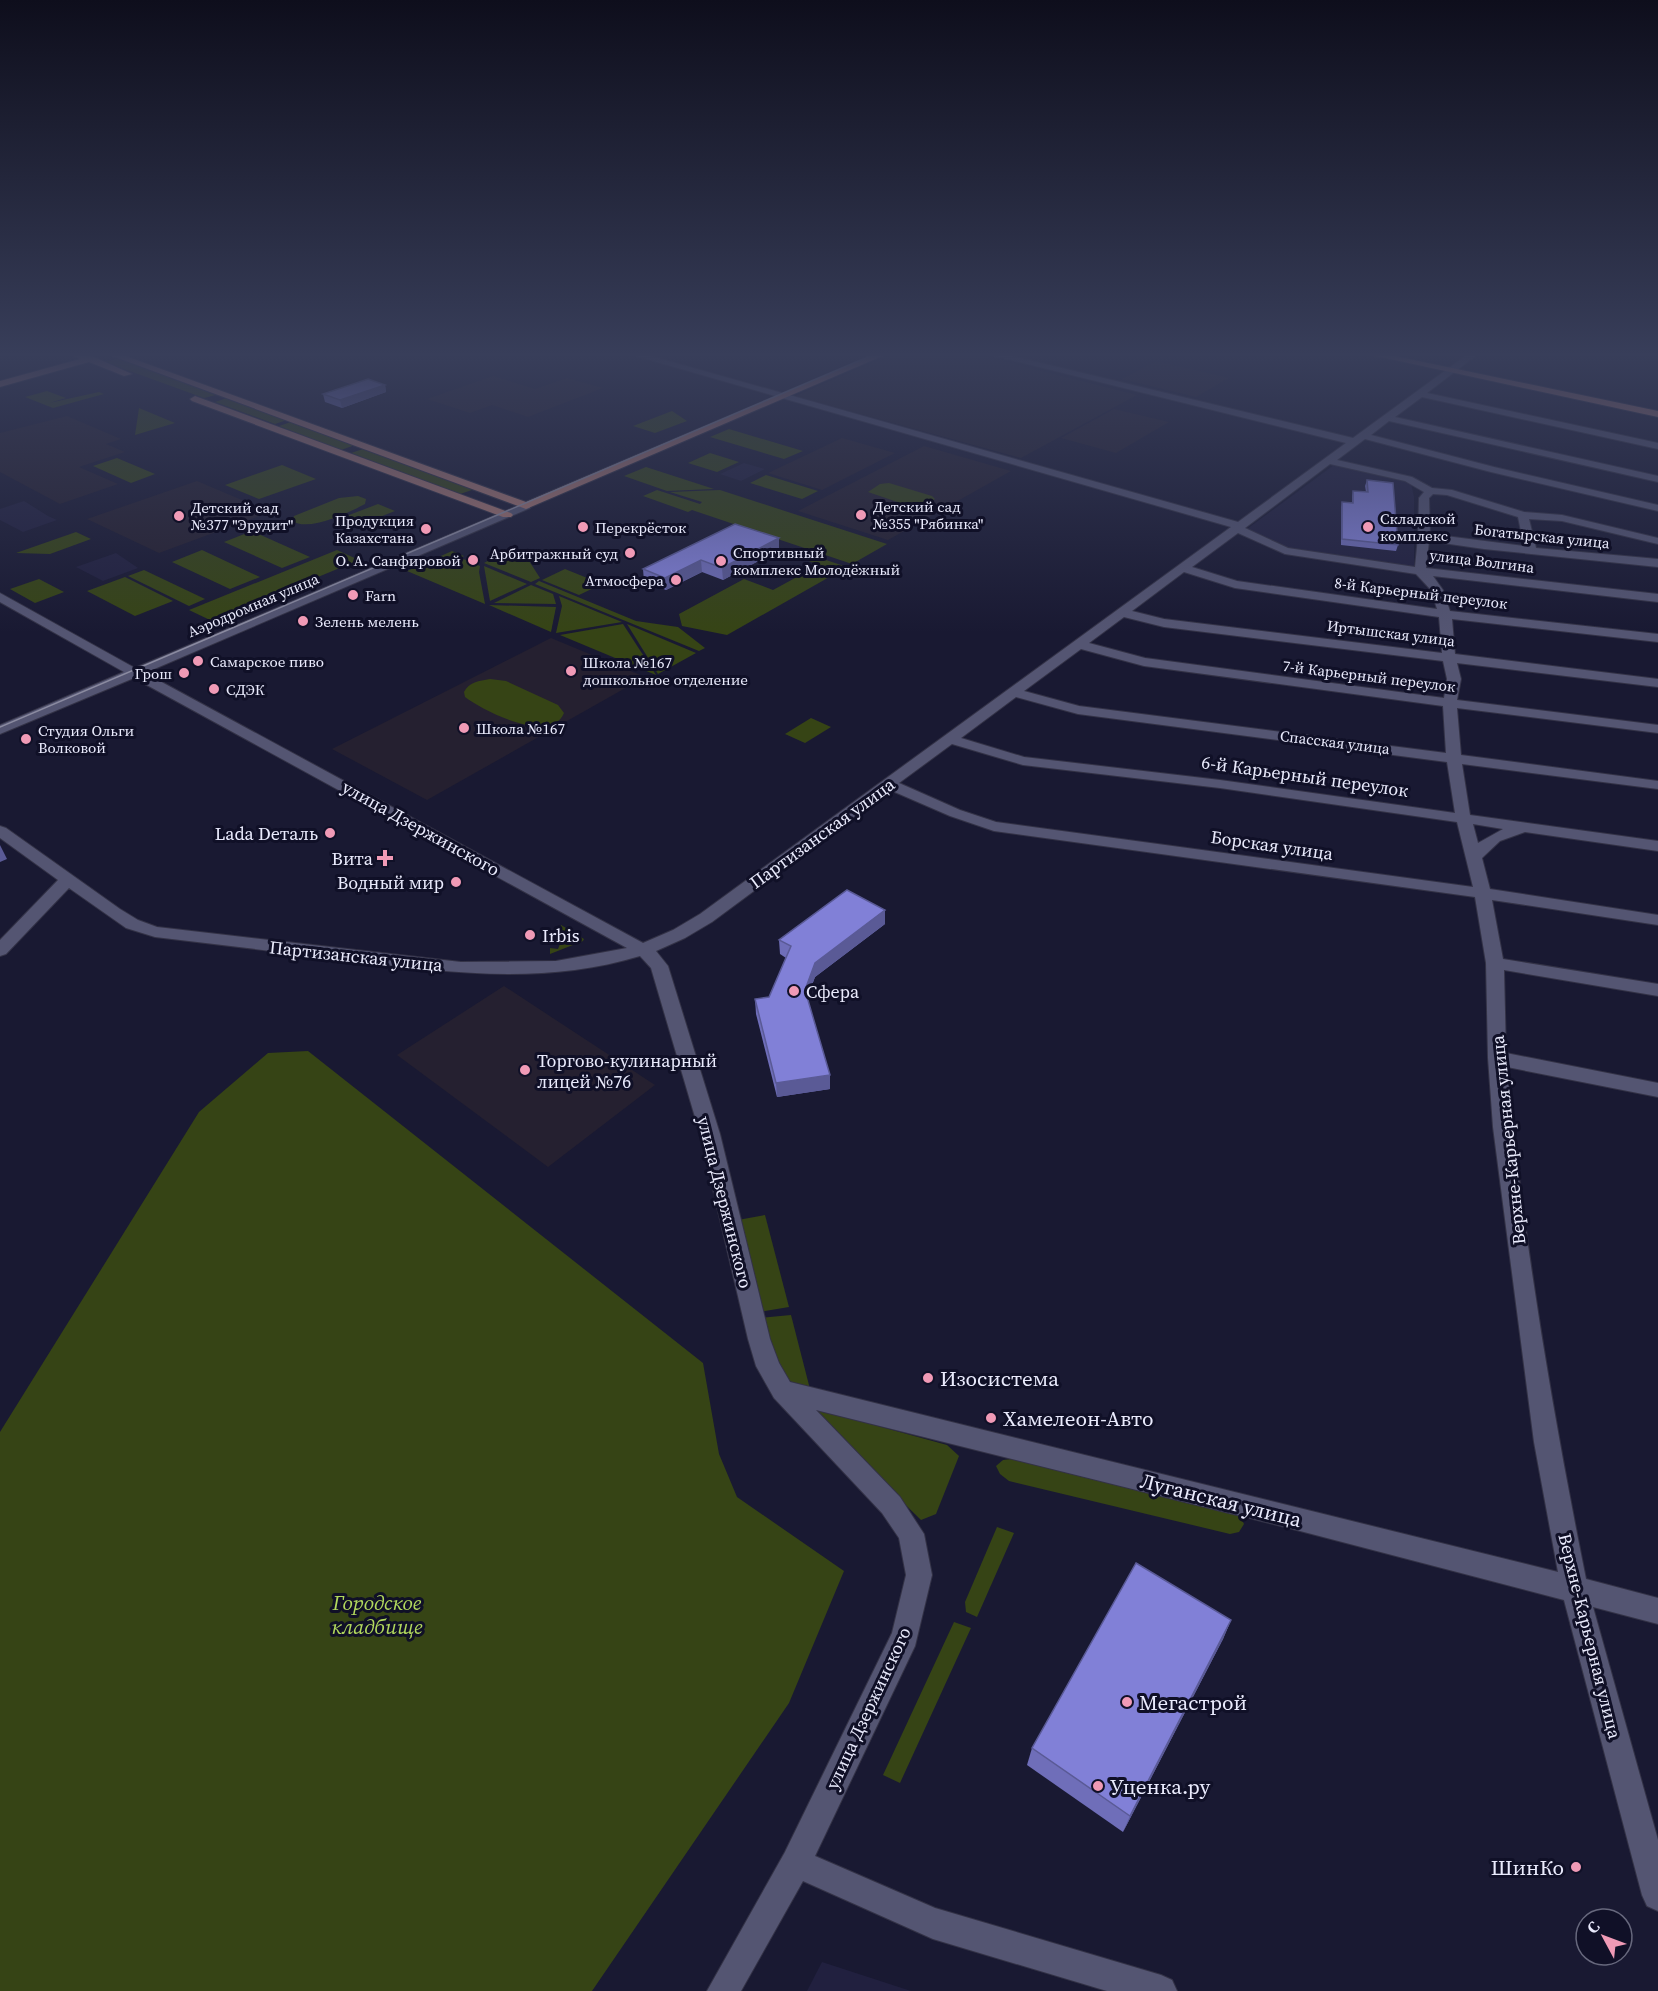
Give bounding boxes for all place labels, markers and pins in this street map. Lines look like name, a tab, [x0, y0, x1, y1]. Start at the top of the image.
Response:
place label: Детский сад №355 "Рябинка"	[872, 496, 983, 534]
place label: Детский сад №377 "Эрудит"	[190, 497, 293, 535]
marker: Детский сад №355 "Рябинка"	[854, 508, 868, 522]
place label: Складской комплекс	[1380, 508, 1456, 546]
marker: Детский сад №377 "Эрудит"	[172, 509, 186, 523]
place label: Продукция Казахстана	[335, 510, 414, 548]
place label: Перекрёсток	[595, 517, 687, 538]
marker: Перекрёсток	[576, 520, 590, 534]
marker: Складской комплекс	[1361, 520, 1375, 534]
marker: Продукция Казахстана	[419, 522, 433, 536]
place label: Спортивный комплекс Молодёжный	[733, 542, 900, 580]
place label: Арбитражный суд	[490, 543, 618, 564]
marker: Арбитражный суд	[623, 546, 637, 560]
place label: О. А. Санфировой	[335, 550, 461, 571]
marker: О. А. Санфировой	[466, 553, 480, 567]
marker: Спортивный комплекс Молодёжный	[714, 554, 728, 568]
place label: Атмосфера	[585, 570, 664, 591]
marker: Атмосфера	[669, 573, 683, 587]
place label: Farn	[365, 585, 396, 606]
marker: Farn	[346, 588, 360, 602]
place label: Зелень мелень	[315, 611, 419, 632]
marker: Зелень мелень	[296, 614, 310, 628]
place label: Самарское пиво	[210, 651, 324, 672]
place label: Школа №167 дошкольное отделение	[583, 652, 748, 690]
marker: Самарское пиво	[191, 654, 205, 668]
place label: Грош	[134, 663, 172, 684]
marker: Школа №167 дошкольное отделение	[564, 664, 578, 678]
marker: Грош	[177, 666, 191, 680]
place label: СДЭК	[226, 679, 265, 700]
marker: СДЭК	[207, 682, 221, 696]
place label: Школа №167	[476, 718, 565, 739]
place label: Студия Ольги Волковой	[38, 720, 135, 758]
marker: Школа №167	[457, 721, 471, 735]
marker: Студия Ольги Волковой	[19, 732, 33, 746]
place label: Lada Dеталь	[215, 821, 318, 846]
marker: Lada Dеталь	[323, 826, 337, 840]
place label: Вита	[332, 846, 374, 871]
marker: Вита	[378, 851, 392, 865]
place label: Водный мир	[337, 870, 444, 895]
marker: Водный мир	[449, 875, 463, 889]
place label: Irbis	[542, 923, 580, 948]
marker: Irbis	[523, 928, 537, 942]
place label: Сфера	[806, 979, 860, 1004]
marker: Сфера	[787, 984, 801, 998]
place label: Торгово-кулинарный лицей №76	[537, 1048, 717, 1094]
marker: Торгово-кулинарный лицей №76	[518, 1063, 532, 1077]
place label: Изосистема	[940, 1364, 1059, 1393]
marker: Изосистема	[921, 1371, 935, 1385]
place label: Хамелеон-Авто	[1003, 1404, 1154, 1433]
marker: Хамелеон-Авто	[984, 1411, 998, 1425]
place label: Мегастрой	[1139, 1688, 1247, 1717]
marker: Мегастрой	[1120, 1695, 1134, 1709]
place label: Уценка.ру	[1110, 1772, 1211, 1801]
marker: Уценка.ру	[1091, 1779, 1105, 1793]
place label: ШинКо	[1491, 1853, 1564, 1882]
marker: ШинКо	[1569, 1860, 1583, 1874]

